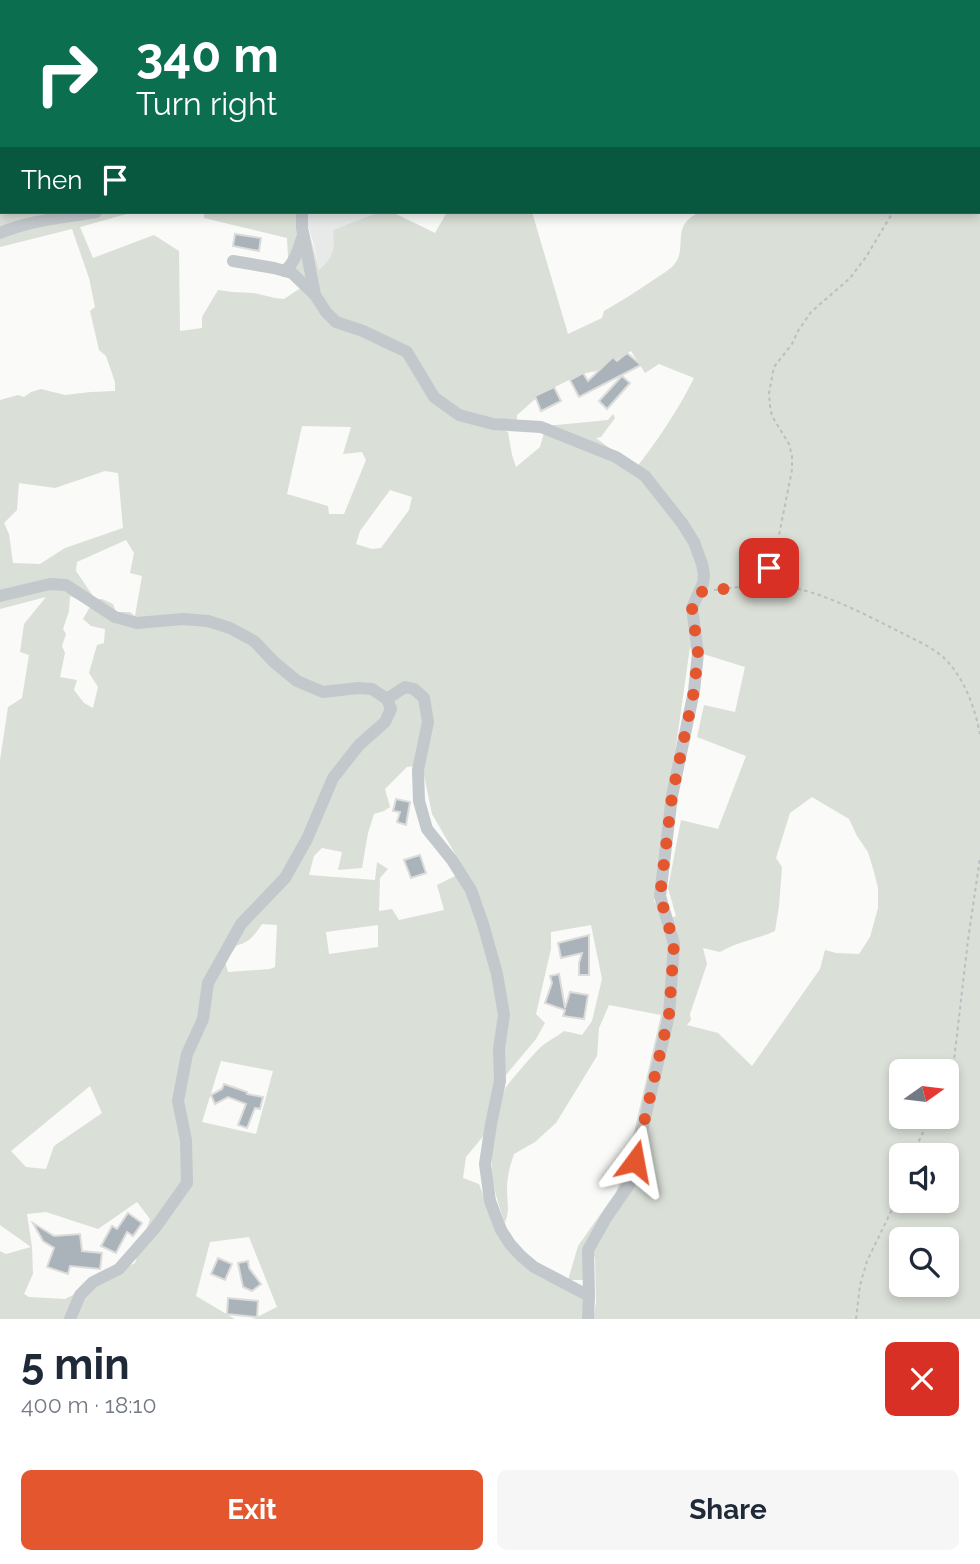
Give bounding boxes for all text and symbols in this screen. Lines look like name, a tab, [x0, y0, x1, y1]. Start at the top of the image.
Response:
text: 340 m	[136, 26, 279, 83]
icon: right	[21, 28, 112, 119]
text: Turn right	[136, 85, 277, 122]
icon: arrive	[96, 161, 134, 199]
text: Then	[21, 165, 82, 195]
pin	[739, 538, 799, 598]
icon: arrive	[750, 549, 788, 587]
north arrow	[889, 1059, 959, 1129]
map controls	[889, 1059, 959, 1297]
position arrow	[598, 1124, 672, 1198]
button: sound	[889, 1143, 959, 1213]
button: search	[889, 1227, 959, 1297]
text: 5 min	[21, 1340, 130, 1389]
button: close	[885, 1342, 959, 1416]
text: 400 m · 18:10	[21, 1391, 157, 1418]
button: Exit	[21, 1470, 483, 1550]
button: Share	[497, 1470, 959, 1550]

